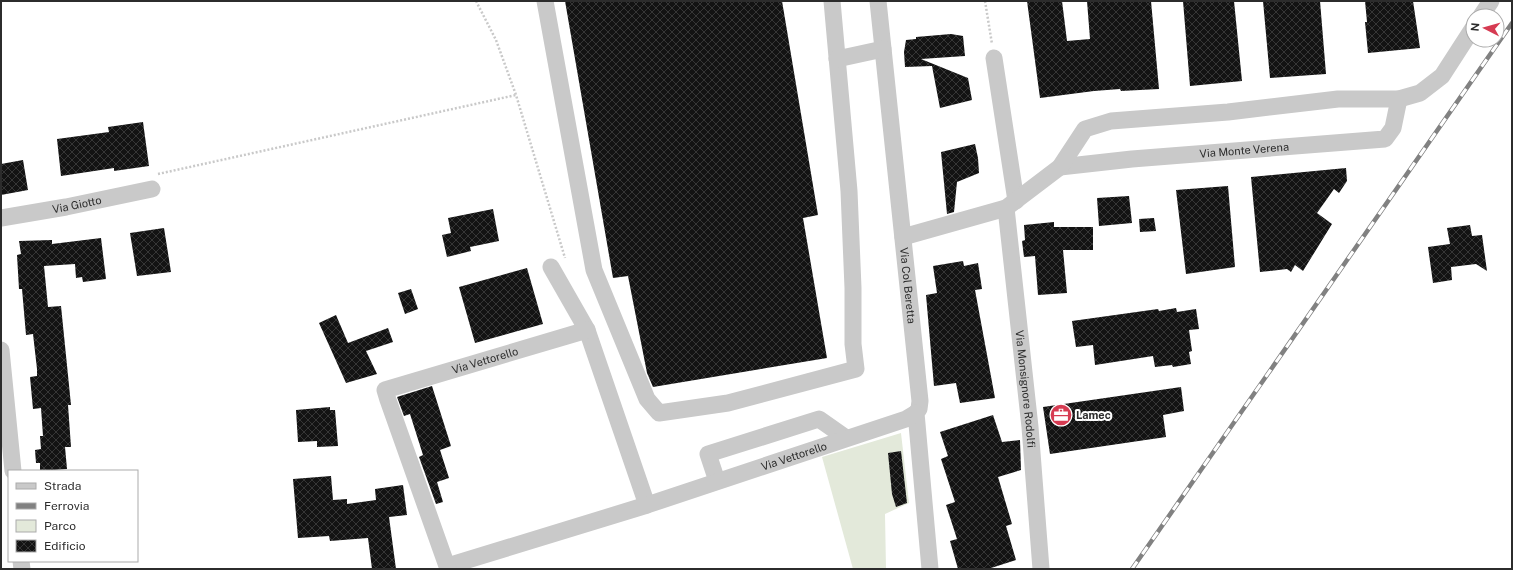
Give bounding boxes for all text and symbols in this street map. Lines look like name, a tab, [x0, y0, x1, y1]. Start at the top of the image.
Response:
north arrow	[1465, 8, 1505, 48]
text: N	[1469, 22, 1481, 32]
street label: Via Monte Verena	[1199, 141, 1289, 160]
street label: Via Giotto	[51, 194, 102, 215]
street label: Via Col Beretta	[898, 247, 918, 324]
street label: Via Monsignore Rodolfi	[1013, 329, 1038, 448]
street label: Via Vettorello	[450, 345, 519, 376]
office icon: Lamec	[1048, 402, 1074, 428]
place label: Lamec	[1076, 409, 1111, 421]
street label: Via Vettorello	[760, 440, 828, 473]
legend	[8, 470, 138, 562]
text: Strada	[44, 479, 81, 493]
text: Ferrovia	[44, 499, 89, 513]
text: Parco	[44, 519, 76, 533]
text: Edificio	[44, 539, 86, 553]

